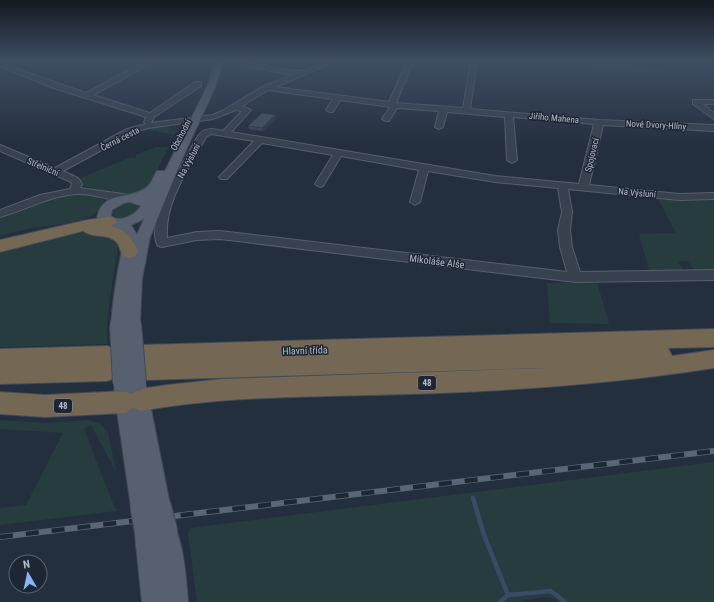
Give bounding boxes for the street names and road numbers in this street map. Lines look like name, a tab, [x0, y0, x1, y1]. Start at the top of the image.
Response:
street label: Jiřího Mahena	[528, 111, 580, 125]
street label: Obchodní	[169, 117, 194, 152]
street label: Nové Dvory-Hlíny	[626, 118, 687, 132]
street label: Černá cesta	[98, 124, 141, 153]
street label: Spojovací	[583, 136, 601, 173]
street label: Na Výsluní	[176, 141, 203, 180]
street label: Střelniční	[26, 156, 61, 178]
street label: Na Výsluní	[618, 186, 657, 200]
street label: Mikoláše Alše	[409, 253, 465, 270]
street label: Hlavní třída	[282, 344, 328, 357]
road number: 48	[418, 376, 436, 390]
road number: 48	[54, 399, 72, 413]

